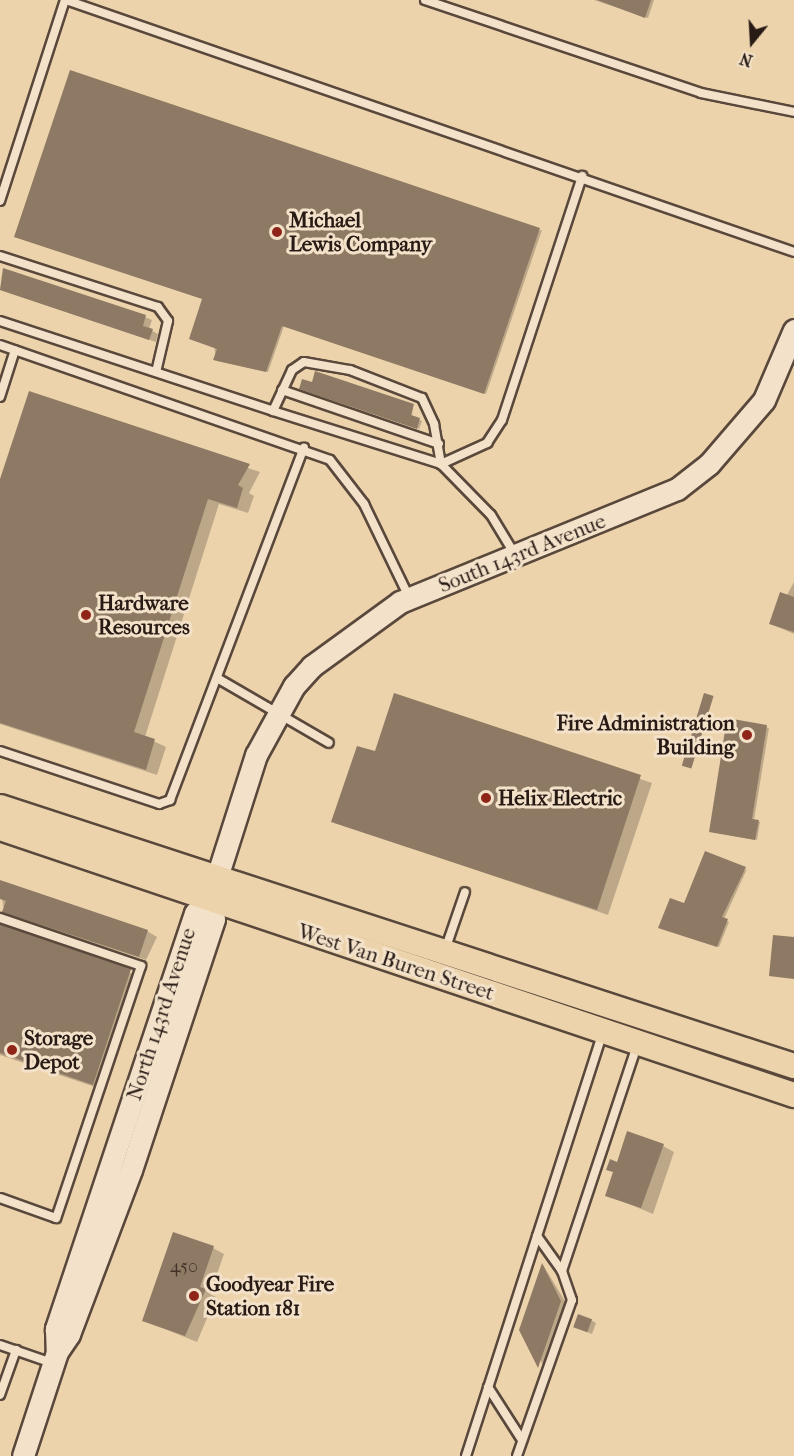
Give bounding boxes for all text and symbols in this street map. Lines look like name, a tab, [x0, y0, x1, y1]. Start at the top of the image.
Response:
north arrow	[722, 12, 782, 72]
text: N	[738, 49, 755, 71]
place label: Michael Lewis Company	[289, 207, 432, 257]
marker: Michael Lewis Company	[270, 225, 284, 239]
street label: South 143rd Avenue	[435, 508, 609, 598]
place label: Hardware Resources	[98, 590, 190, 640]
marker: Hardware Resources	[79, 608, 93, 622]
place label: Fire Administration Building	[557, 710, 735, 760]
marker: Fire Administration Building	[740, 728, 754, 742]
place label: Helix Electric	[498, 785, 622, 811]
marker: Helix Electric	[479, 791, 493, 805]
street label: West Van Buren Street	[295, 918, 497, 1006]
street label: North 143rd Avenue	[121, 925, 201, 1103]
place label: Storage Depot	[24, 1025, 93, 1075]
marker: Storage Depot	[5, 1043, 19, 1057]
house number: 450	[170, 1256, 198, 1278]
place label: Goodyear Fire Station 181	[206, 1271, 334, 1321]
marker: Goodyear Fire Station 181	[187, 1289, 201, 1303]

